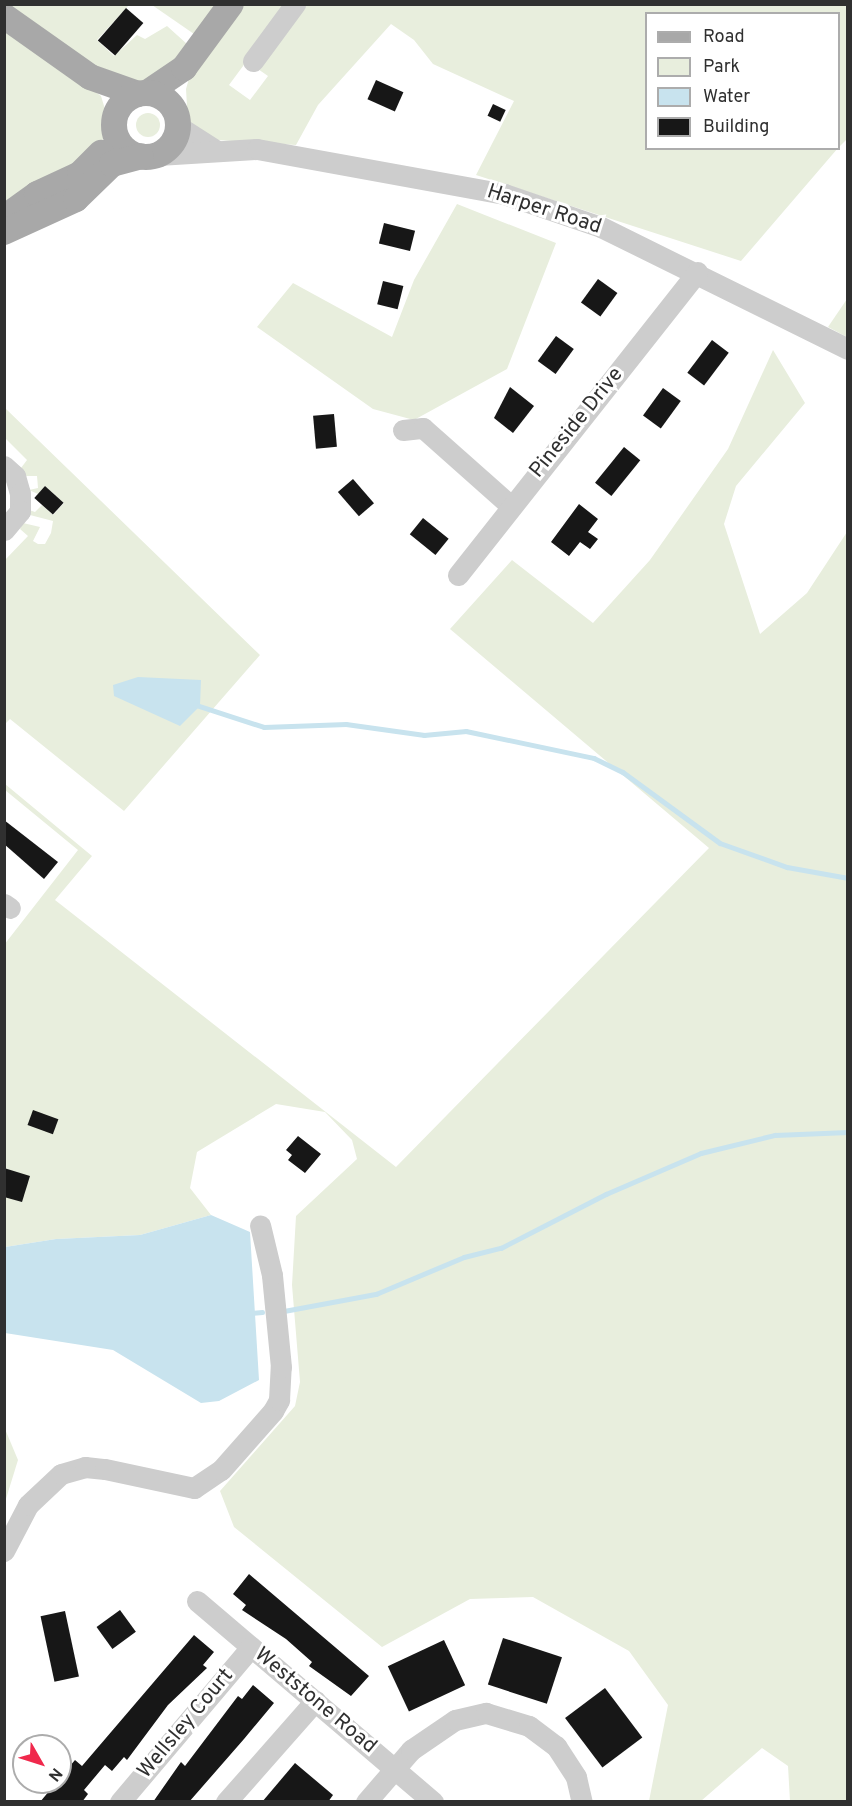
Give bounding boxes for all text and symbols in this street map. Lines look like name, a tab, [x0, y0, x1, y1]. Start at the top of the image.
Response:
legend	[645, 12, 840, 150]
text: Road	[703, 26, 745, 49]
text: Park	[703, 56, 740, 79]
text: Water	[703, 86, 750, 109]
text: Building	[703, 116, 769, 139]
street label: Harper Road	[484, 180, 604, 240]
street label: Pineside Drive	[525, 363, 629, 483]
street label: Weststone Road	[249, 1643, 381, 1759]
street label: Wellsley Court	[133, 1664, 239, 1784]
north arrow	[12, 1734, 72, 1794]
text: N	[43, 1763, 66, 1785]

